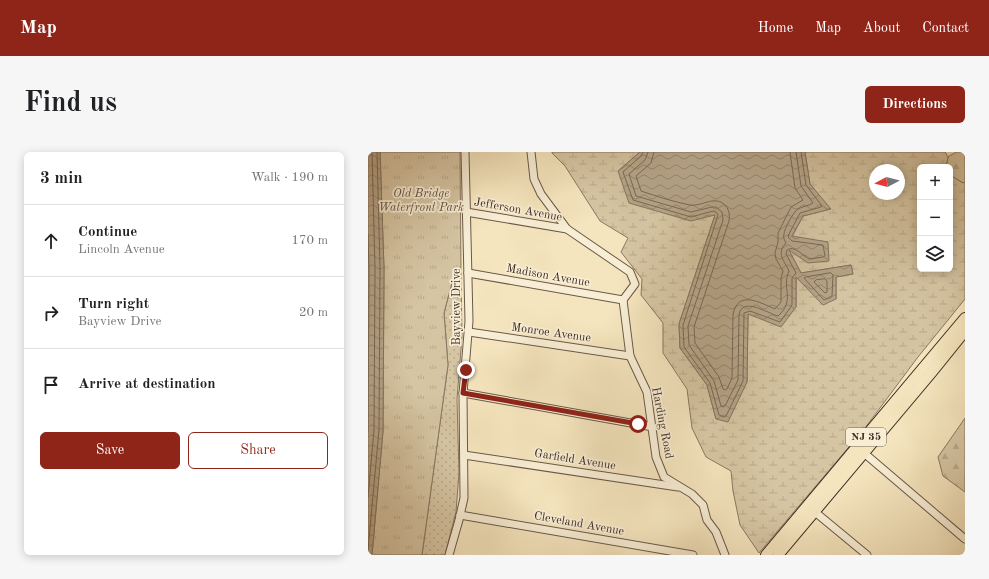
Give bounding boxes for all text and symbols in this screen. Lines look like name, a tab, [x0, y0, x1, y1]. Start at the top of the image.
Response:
text: Map	[20, 19, 57, 38]
text: Home	[758, 21, 793, 35]
text: Map	[815, 21, 841, 35]
text: About	[863, 21, 900, 35]
text: Contact	[922, 21, 969, 35]
button: Directions	[865, 86, 965, 123]
text: Find us	[24, 90, 117, 118]
north arrow	[869, 164, 905, 200]
map controls	[917, 164, 953, 272]
button: +	[917, 164, 953, 200]
text: 3 min	[40, 170, 83, 187]
text: Walk · 190 m	[251, 171, 328, 184]
park label: Old Bridge Waterfront Park	[378, 188, 464, 214]
street label: Jefferson Avenue	[473, 196, 564, 224]
button: −	[917, 200, 953, 236]
text: Continue	[78, 225, 137, 240]
icon: ahead	[40, 230, 62, 252]
text: 170 m	[291, 234, 328, 247]
button: layers	[917, 236, 953, 272]
text: Lincoln Avenue	[78, 243, 165, 256]
street label: Madison Avenue	[505, 263, 591, 289]
street label: Bayview Drive	[451, 268, 463, 346]
text: Turn right	[78, 297, 149, 312]
icon: right	[40, 302, 62, 324]
text: 20 m	[299, 306, 328, 319]
text: Bayview Drive	[78, 315, 161, 328]
street label: Monroe Avenue	[510, 321, 592, 345]
route end	[457, 361, 475, 379]
icon: arrive	[40, 374, 62, 396]
text: Arrive at destination	[78, 377, 216, 392]
street label: Harding Road	[649, 386, 675, 460]
route start	[629, 415, 647, 433]
road number: NJ 35	[846, 428, 886, 446]
button: Save	[40, 432, 180, 469]
button: Share	[188, 432, 328, 469]
street label: Garfield Avenue	[533, 448, 617, 472]
street label: Cleveland Avenue	[533, 510, 626, 538]

